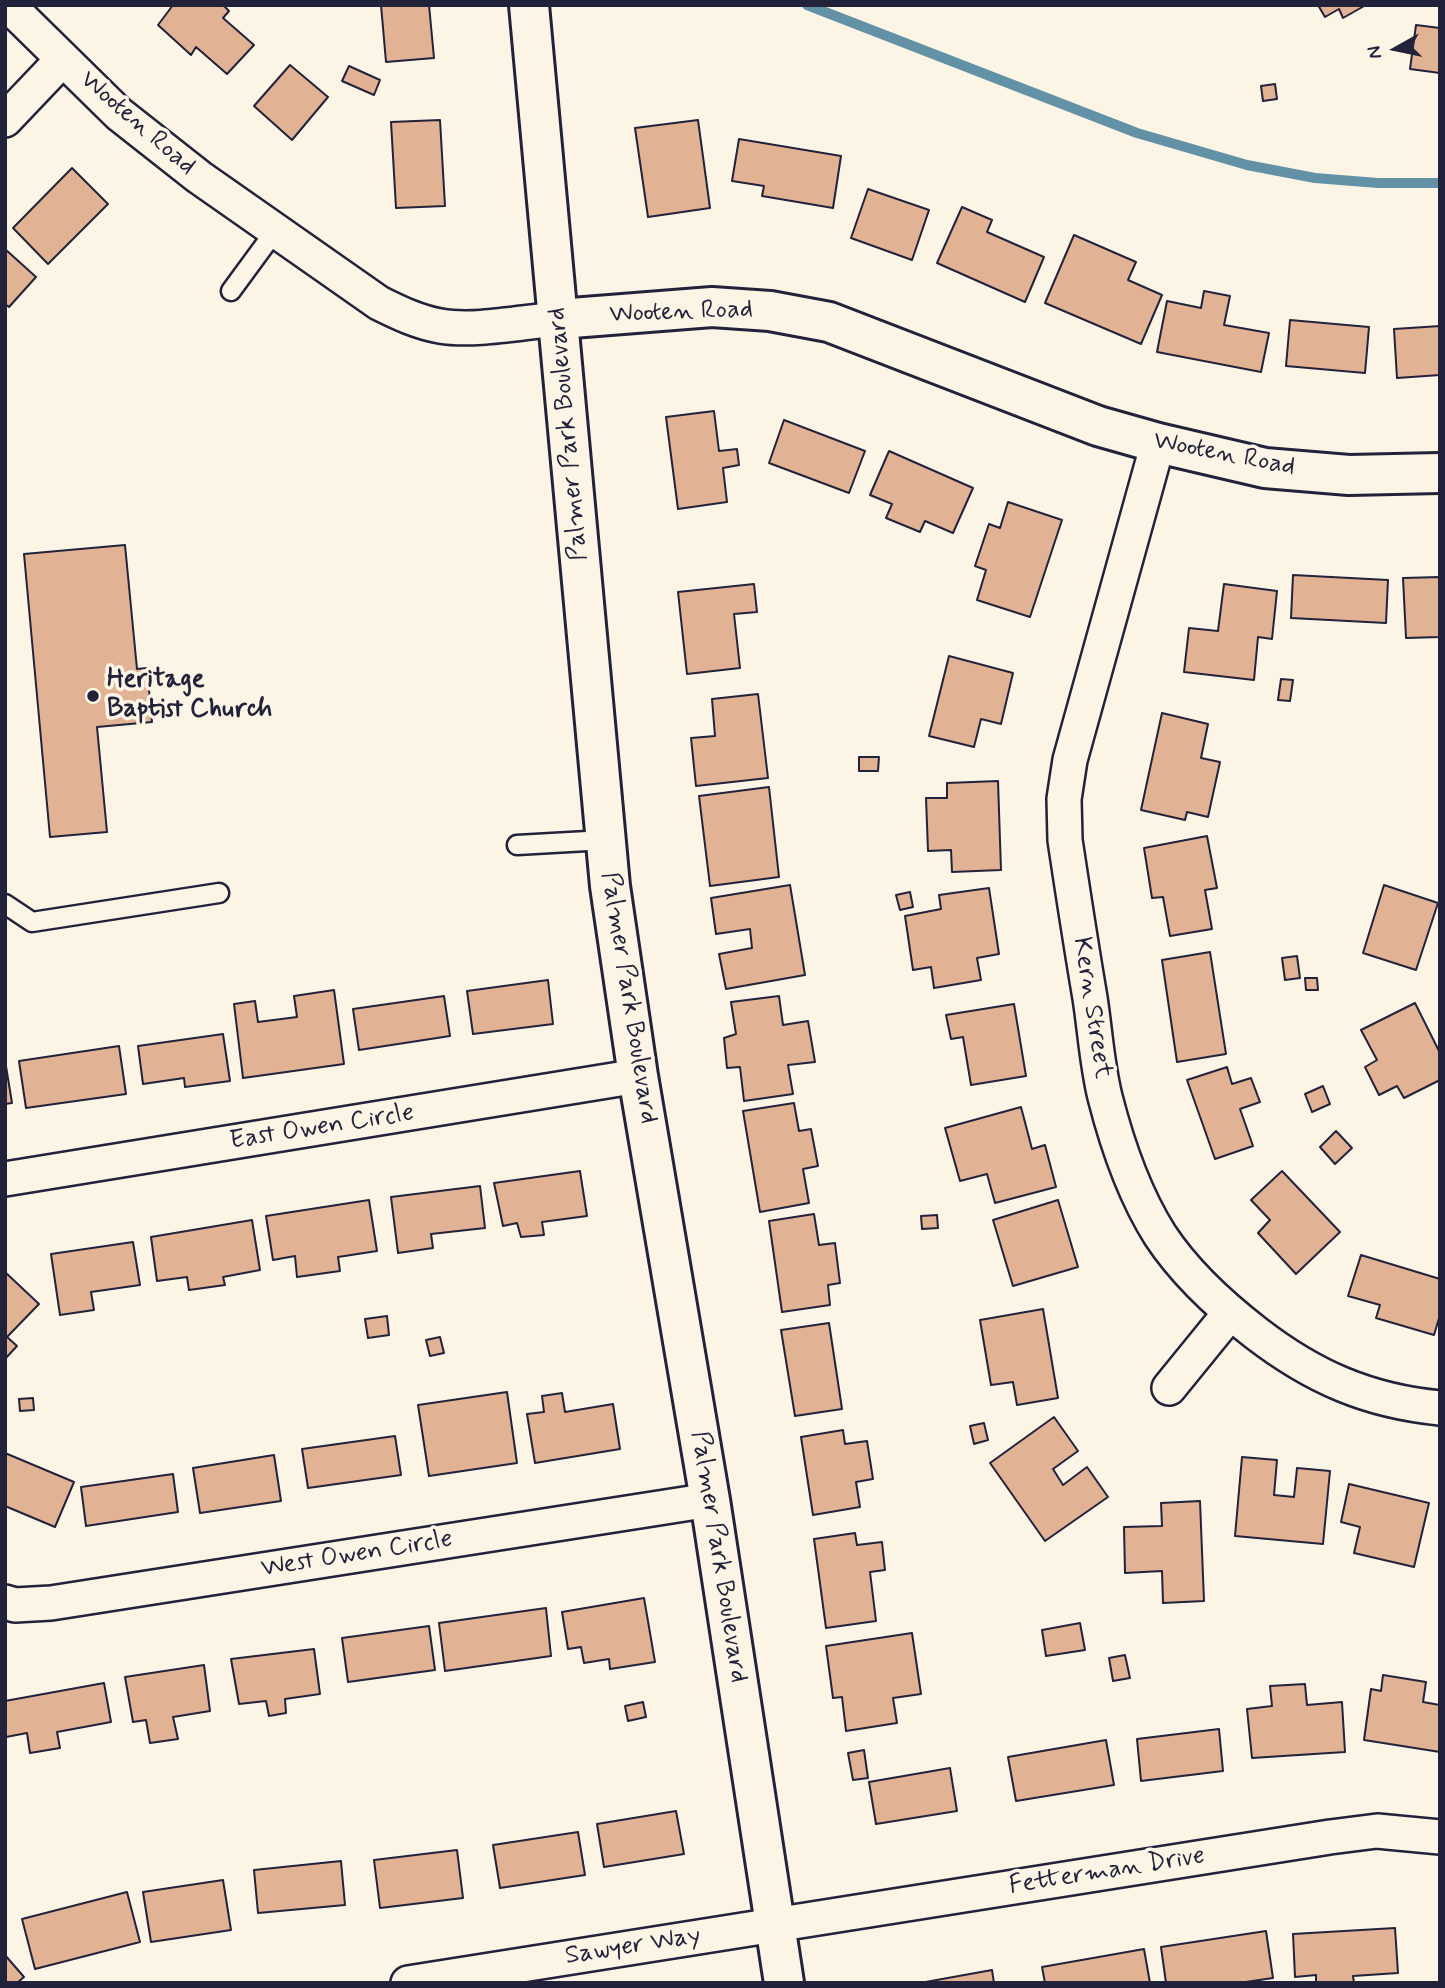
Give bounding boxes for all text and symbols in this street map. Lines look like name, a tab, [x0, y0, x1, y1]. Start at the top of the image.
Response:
north arrow	[1361, 14, 1431, 84]
text: N	[1361, 44, 1388, 61]
street label: Wooten Road	[73, 65, 201, 183]
street label: Wooten Road	[609, 295, 753, 331]
street label: Palmer Park Boulevard	[542, 306, 596, 562]
street label: Wooten Road	[1151, 426, 1297, 484]
place label: Heritage Baptist Church	[107, 665, 272, 726]
marker: Heritage Baptist Church	[85, 688, 101, 704]
street label: Palmer Park Boulevard	[593, 870, 663, 1126]
street label: Kern Street	[1064, 935, 1118, 1081]
street label: East Owen Circle	[228, 1098, 416, 1158]
street label: Palmer Park Boulevard	[683, 1429, 753, 1685]
street label: West Owen Circle	[259, 1524, 455, 1586]
street label: Fetterman Drive	[1007, 1841, 1207, 1903]
street label: Sawyer Way	[563, 1921, 703, 1973]

